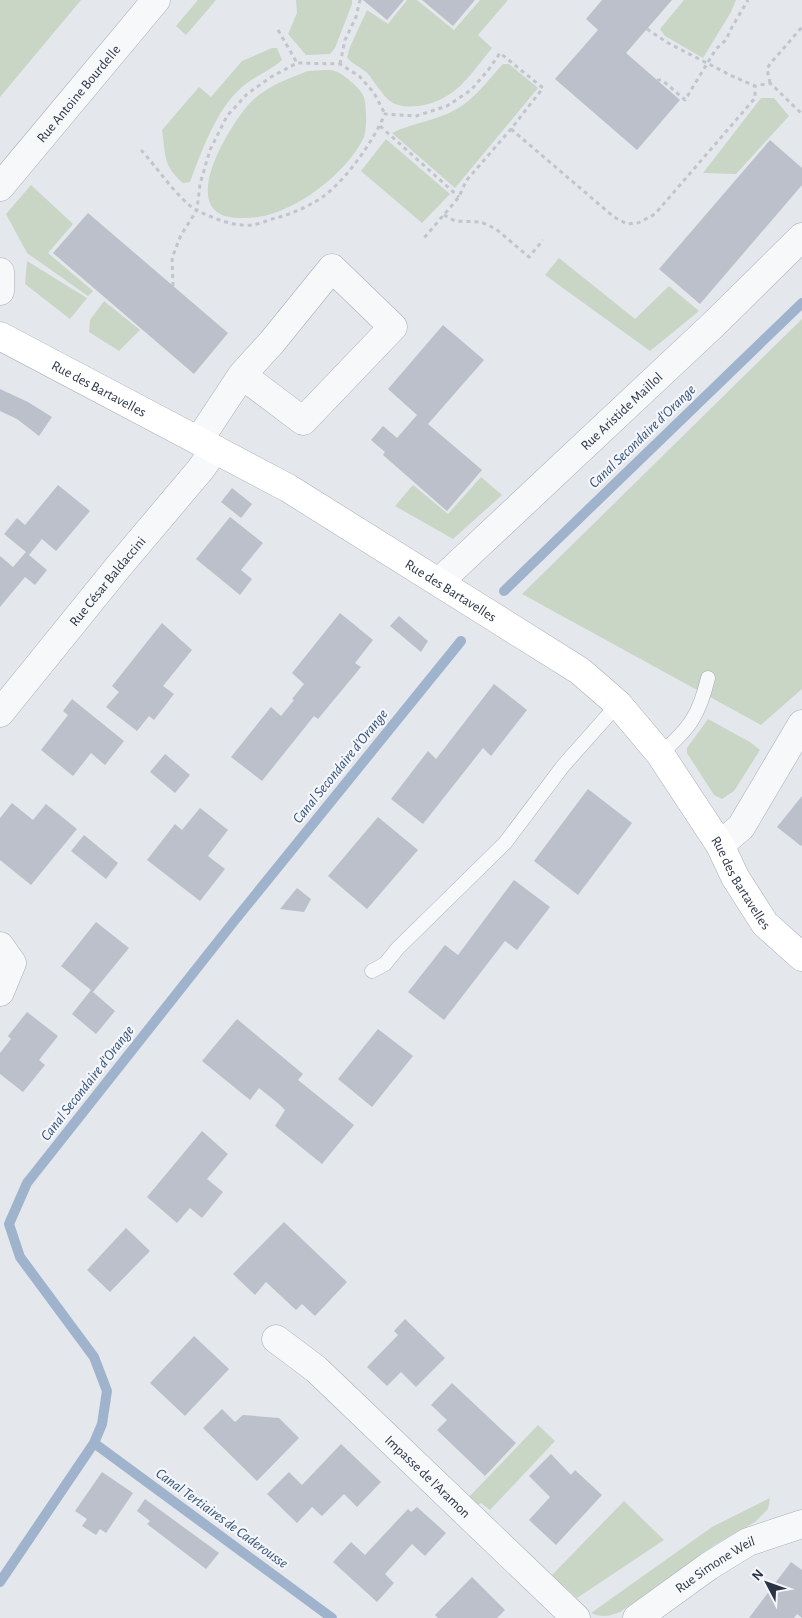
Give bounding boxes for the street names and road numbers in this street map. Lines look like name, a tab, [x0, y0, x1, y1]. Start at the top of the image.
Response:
street label: Rue Antoine Bourdelle	[34, 43, 123, 145]
street label: Rue des Bartavelles	[49, 359, 148, 420]
street label: Rue Aristide Maillol	[578, 370, 666, 453]
street label: Rue César Baldaccini	[67, 534, 149, 629]
street label: Rue des Bartavelles	[402, 557, 498, 625]
street label: Rue des Bartavelles	[708, 834, 772, 933]
street label: Impasse de l'Aramon	[382, 1433, 473, 1521]
street label: Rue Simone Weil	[673, 1534, 757, 1596]

